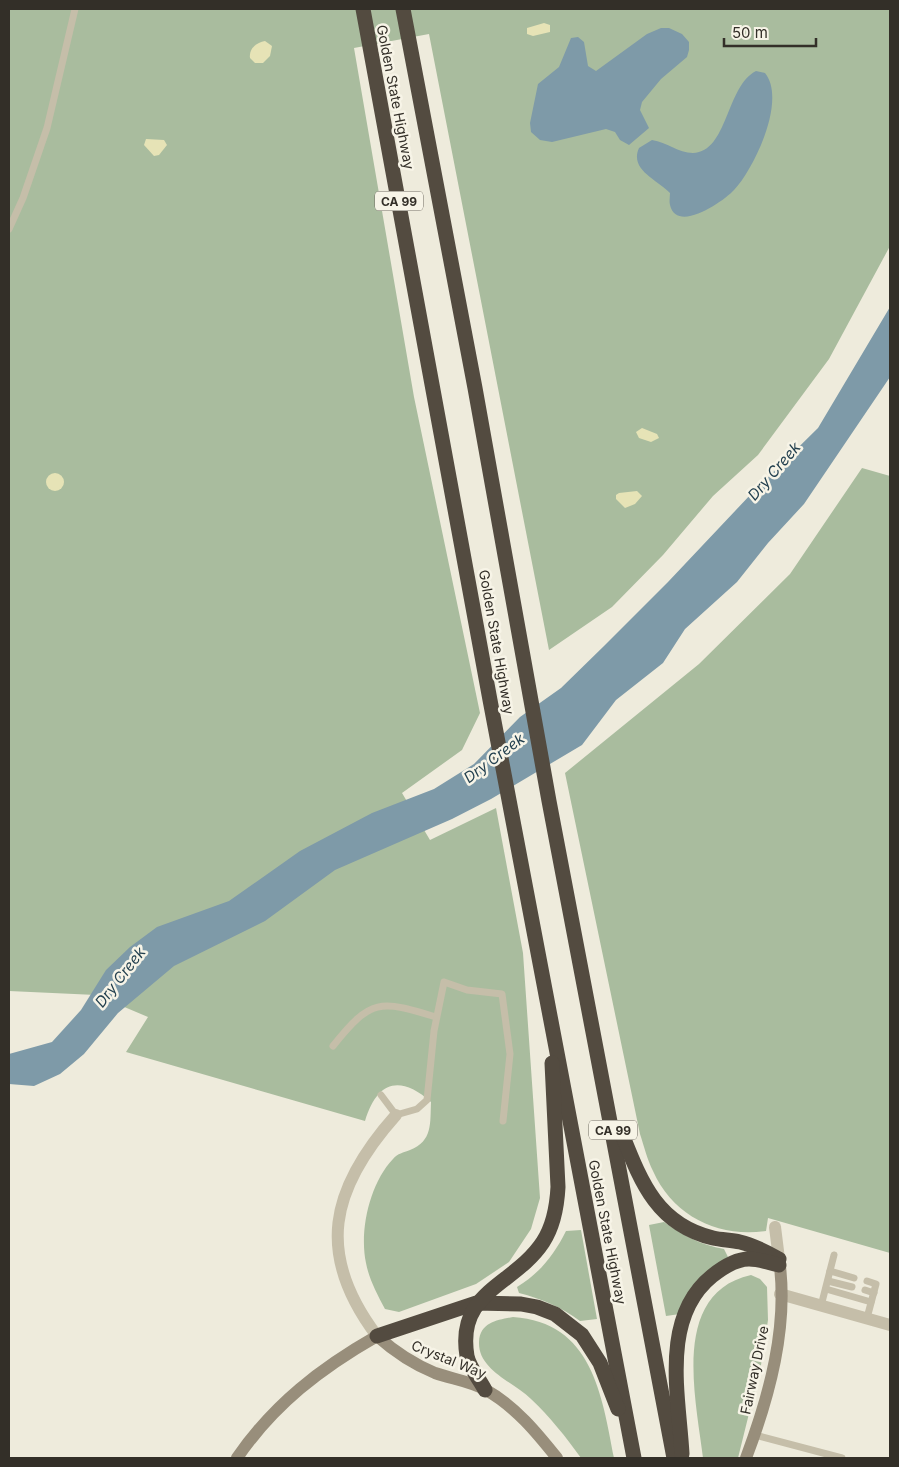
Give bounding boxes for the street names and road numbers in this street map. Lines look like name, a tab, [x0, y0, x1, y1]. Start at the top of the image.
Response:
street label: Golden State Highway	[374, 23, 418, 171]
road number: CA 99	[375, 192, 423, 210]
street label: Golden State Highway	[476, 568, 518, 716]
road number: CA 99	[589, 1120, 637, 1140]
street label: Golden State Highway	[586, 1158, 630, 1306]
street label: Fairway Drive	[736, 1324, 772, 1416]
street label: Crystal Way	[409, 1336, 489, 1382]

